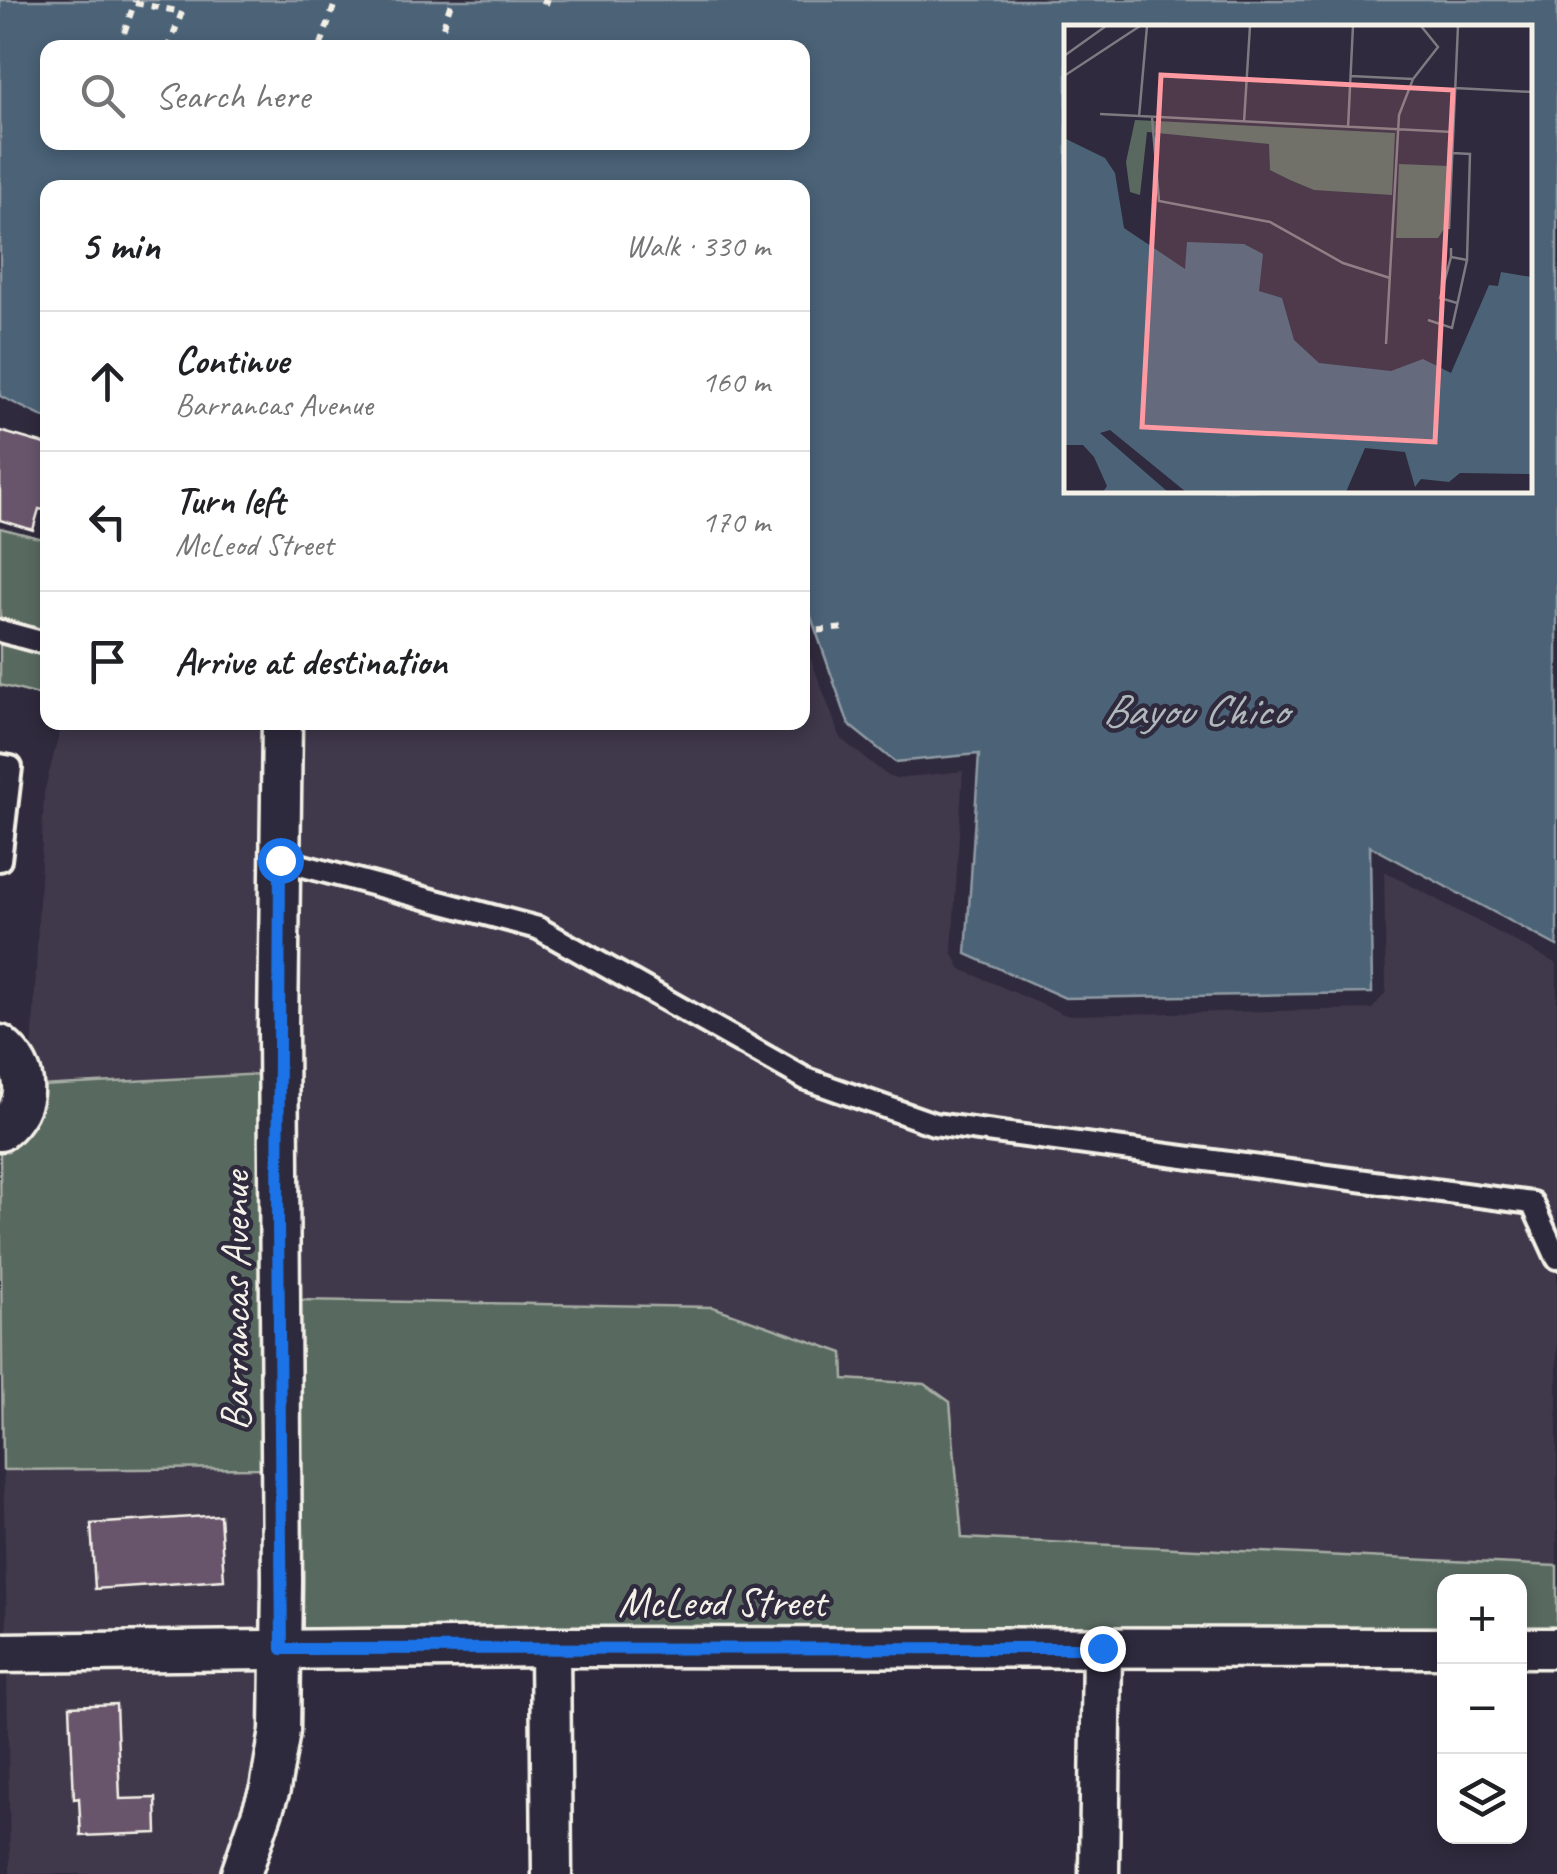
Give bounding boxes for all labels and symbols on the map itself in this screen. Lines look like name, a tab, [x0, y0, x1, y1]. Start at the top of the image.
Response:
inset map	[1064, 25, 1532, 492]
water label: Bayou Chico	[1102, 682, 1294, 739]
route start	[258, 838, 304, 884]
street label: Barrancas Avenue	[209, 1169, 262, 1431]
street label: McLeod Street	[618, 1576, 830, 1629]
route end	[1080, 1626, 1126, 1672]

